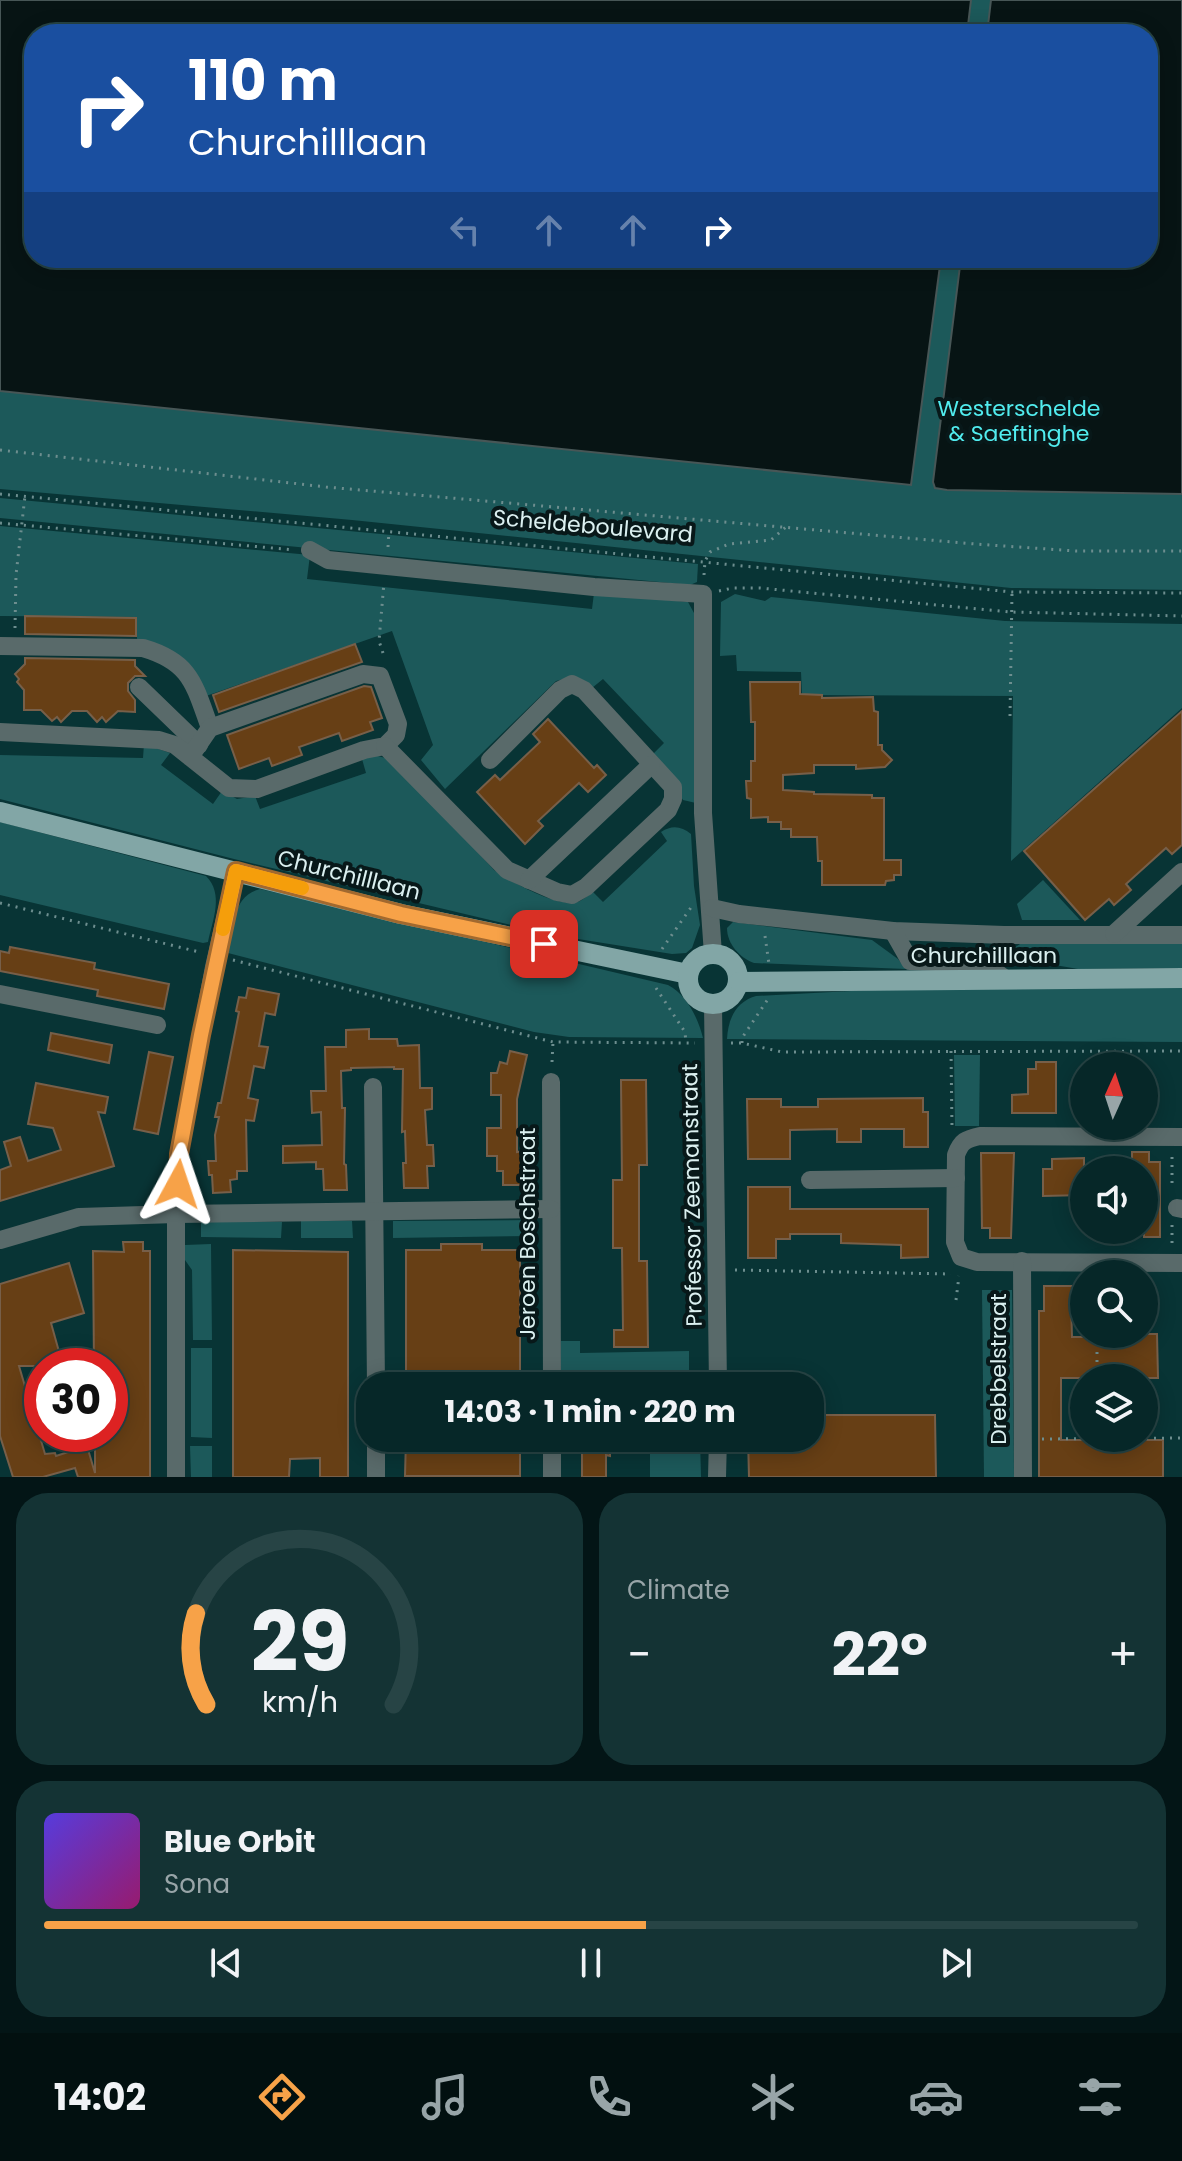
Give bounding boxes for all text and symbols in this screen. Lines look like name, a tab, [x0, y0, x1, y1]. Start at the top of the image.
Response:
text: 110 m	[188, 41, 338, 120]
icon: right	[56, 56, 160, 160]
text: Churchilllaan	[188, 117, 427, 168]
icon: left	[443, 208, 487, 252]
icon: ahead	[527, 208, 571, 252]
icon: ahead	[611, 208, 655, 252]
icon: right	[695, 208, 739, 252]
park label: Westerschelde & Saeftinghe	[938, 393, 1100, 449]
street label: Scheldeboulevard	[492, 502, 694, 550]
street label: Churchilllaan	[274, 842, 424, 908]
pin	[510, 910, 578, 978]
icon: arrive	[522, 922, 566, 966]
street label: Churchilllaan	[911, 940, 1057, 971]
north arrow	[1070, 1052, 1158, 1140]
map controls	[1070, 1052, 1158, 1452]
street label: Professor Zeemanstraat	[674, 1063, 710, 1327]
street label: Jeroen Boschstraat	[512, 1127, 543, 1341]
position arrow	[136, 1142, 220, 1226]
button: sound	[1070, 1156, 1158, 1244]
button: search	[1070, 1260, 1158, 1348]
street label: Drebbelstraat	[983, 1293, 1014, 1445]
speed limit sign: 30	[24, 1348, 128, 1452]
button: layers	[1070, 1364, 1158, 1452]
text: 14:03 · 1 min · 220 m	[444, 1390, 736, 1433]
text: Climate	[627, 1572, 730, 1608]
text: 29	[250, 1584, 349, 1700]
text: 22°	[831, 1613, 928, 1697]
text: −	[627, 1624, 651, 1685]
text: +	[1108, 1624, 1138, 1685]
text: km/h	[261, 1682, 338, 1722]
text: Blue Orbit	[164, 1820, 316, 1863]
text: Sona	[164, 1866, 230, 1902]
icon: previous	[204, 1941, 248, 1985]
icon: pause	[569, 1941, 613, 1985]
icon: next	[934, 1941, 978, 1985]
icon: directions	[254, 2069, 310, 2125]
icon: music	[417, 2069, 473, 2125]
icon: phone	[581, 2069, 637, 2125]
icon: climate	[745, 2069, 801, 2125]
icon: car	[908, 2069, 964, 2125]
icon: filters	[1072, 2069, 1128, 2125]
text: 14:02	[54, 2072, 146, 2123]

